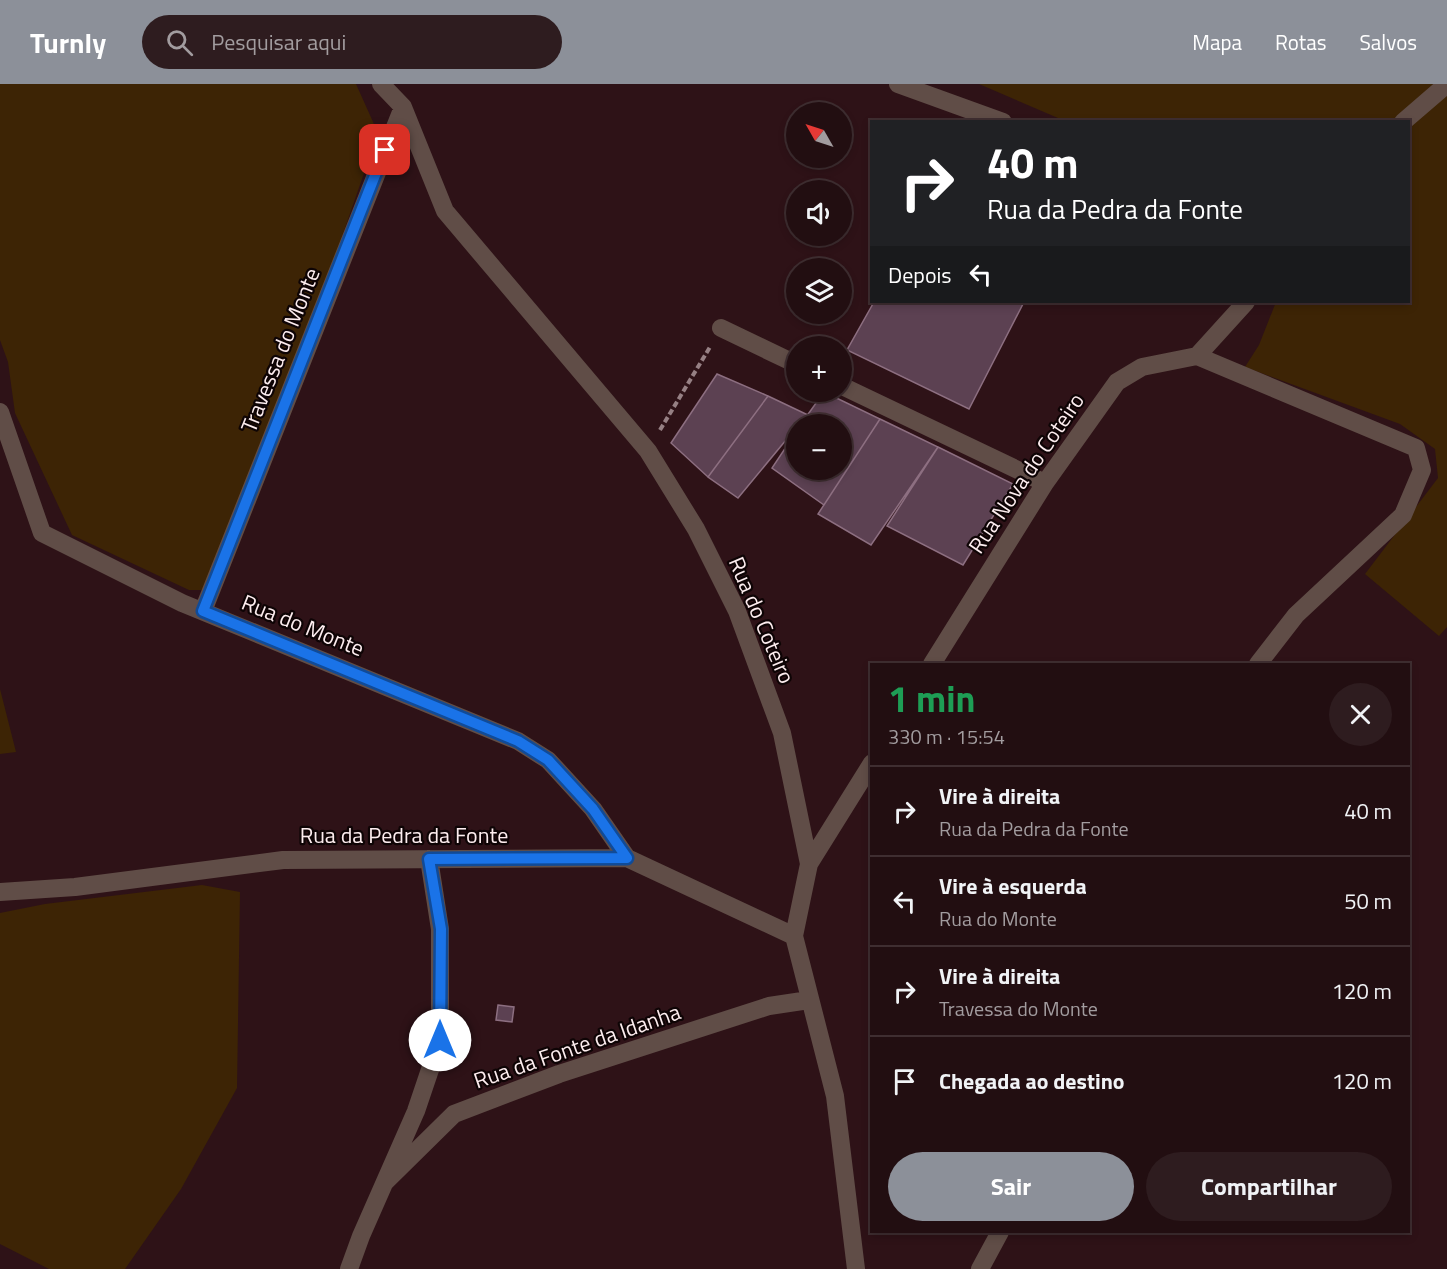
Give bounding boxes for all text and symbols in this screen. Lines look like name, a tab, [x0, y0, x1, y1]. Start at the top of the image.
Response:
search box	[142, 15, 562, 69]
text: Turnly	[30, 21, 106, 64]
text: Pesquisar aqui	[211, 25, 346, 59]
icon: search	[163, 26, 196, 59]
text: Mapa	[1192, 26, 1242, 58]
text: Rotas	[1275, 26, 1326, 58]
text: Salvos	[1359, 26, 1417, 58]
north arrow	[786, 102, 852, 168]
map controls	[786, 102, 852, 480]
pin	[359, 124, 410, 175]
text: 40 m	[987, 130, 1079, 194]
icon: arrive	[368, 133, 401, 166]
icon: right	[888, 144, 966, 222]
button: sound	[786, 180, 852, 246]
text: Rua da Pedra da Fonte	[987, 188, 1243, 229]
button: layers	[786, 258, 852, 324]
text: Depois	[888, 258, 952, 292]
icon: left	[964, 258, 997, 291]
street label: Travessa do Monte	[232, 263, 328, 437]
button: +	[786, 336, 852, 402]
street label: Rua Nova do Coteiro	[959, 386, 1093, 560]
button: −	[786, 414, 852, 480]
street label: Rua do Coteiro	[720, 551, 804, 689]
street label: Rua do Monte	[237, 585, 369, 665]
text: 1 min	[888, 671, 975, 726]
button: close	[1329, 683, 1392, 746]
text: 330 m · 15:54	[888, 721, 1005, 752]
text: Vire à direita	[939, 779, 1060, 813]
text: 40 m	[1344, 794, 1392, 828]
icon: right	[888, 795, 921, 828]
text: Rua da Pedra da Fonte	[939, 813, 1129, 844]
street label: Rua da Pedra da Fonte	[300, 818, 508, 852]
text: Vire à esquerda	[939, 869, 1087, 903]
text: 50 m	[1344, 884, 1392, 918]
icon: left	[888, 885, 921, 918]
text: Rua do Monte	[939, 903, 1057, 934]
text: Vire à direita	[939, 959, 1060, 993]
text: 120 m	[1332, 974, 1392, 1008]
icon: right	[888, 975, 921, 1008]
text: Travessa do Monte	[939, 993, 1098, 1024]
street label: Rua da Fonte da Idanha	[469, 995, 685, 1097]
position arrow	[408, 1008, 472, 1072]
text: Chegada ao destino	[939, 1064, 1125, 1098]
text: 120 m	[1332, 1064, 1392, 1098]
icon: arrive	[888, 1065, 921, 1098]
button: Sair	[888, 1152, 1134, 1221]
button: Compartilhar	[1146, 1152, 1392, 1221]

